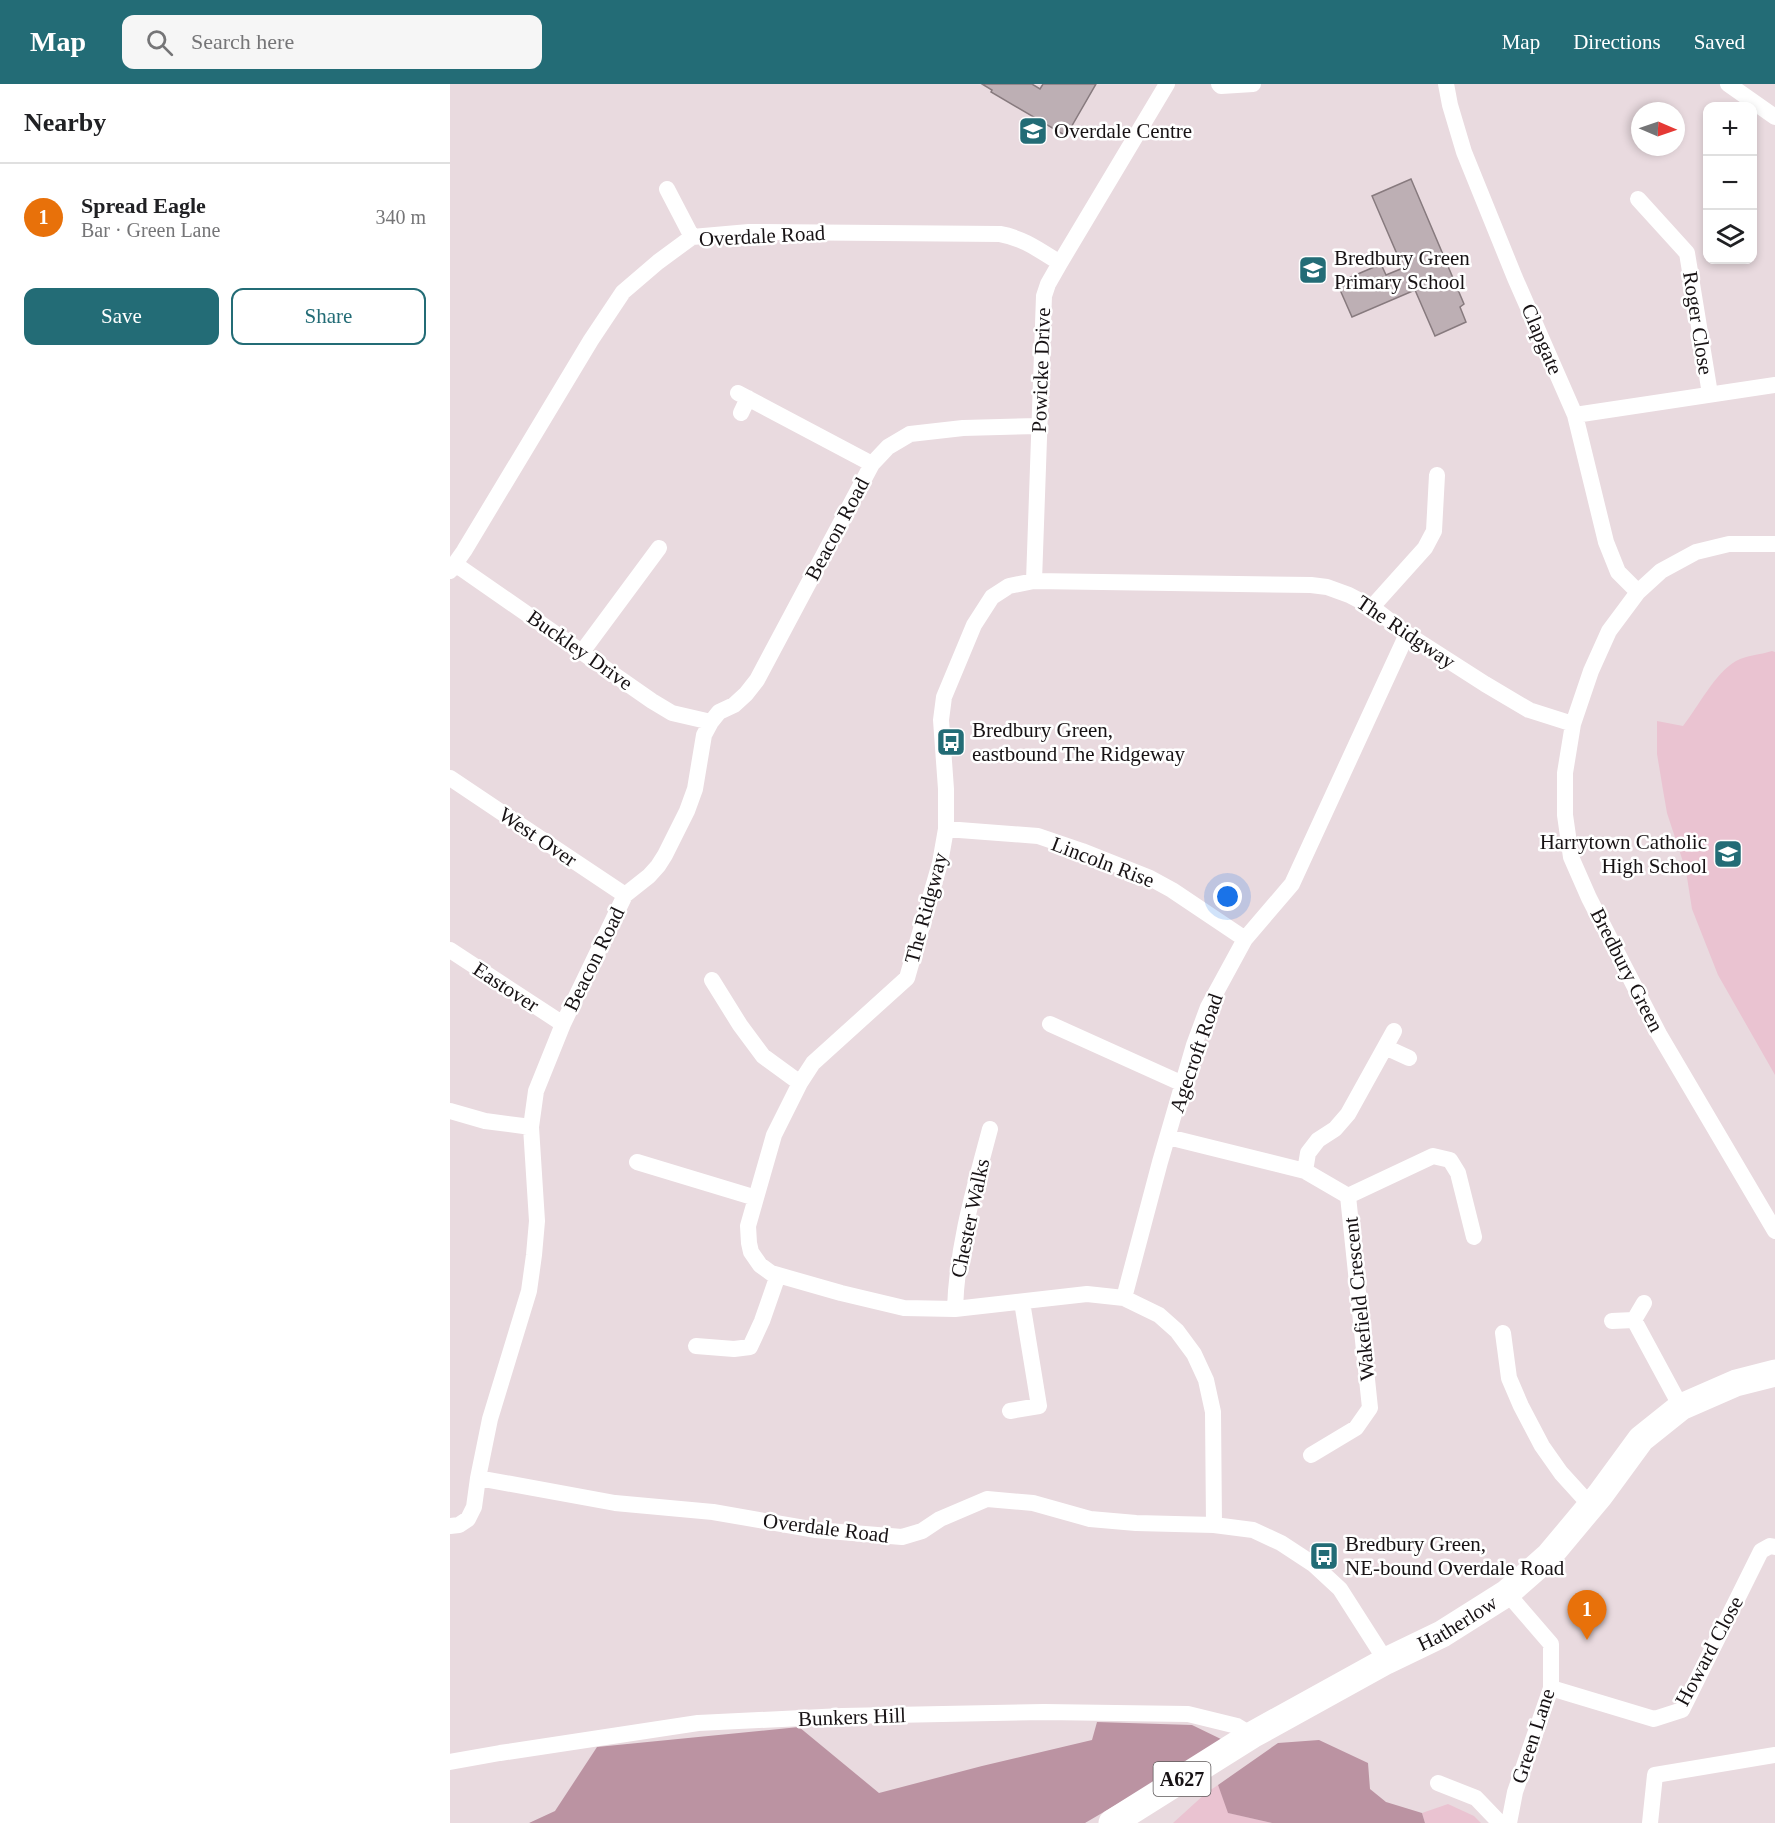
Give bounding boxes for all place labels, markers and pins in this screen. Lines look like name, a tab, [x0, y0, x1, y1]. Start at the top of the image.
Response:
school or university icon: Overdale Centre	[1017, 115, 1049, 147]
place label: Overdale Centre	[1054, 119, 1192, 143]
place label: Bredbury Green Primary School	[1334, 246, 1470, 294]
school or university icon: Bredbury Green Primary School	[1297, 254, 1329, 286]
place label: Bredbury Green, eastbound The Ridgeway	[972, 718, 1186, 766]
bus stop icon: Bredbury Green, eastbound The Ridgeway	[935, 726, 967, 758]
place label: Harrytown Catholic High School	[1540, 830, 1707, 878]
school or university icon: Harrytown Catholic High School	[1712, 838, 1744, 870]
place label: Bredbury Green, NE-bound Overdale Road	[1345, 1532, 1565, 1580]
bus stop icon: Bredbury Green, NE-bound Overdale Road	[1308, 1540, 1340, 1572]
pin: 1	[1568, 1590, 1606, 1640]

